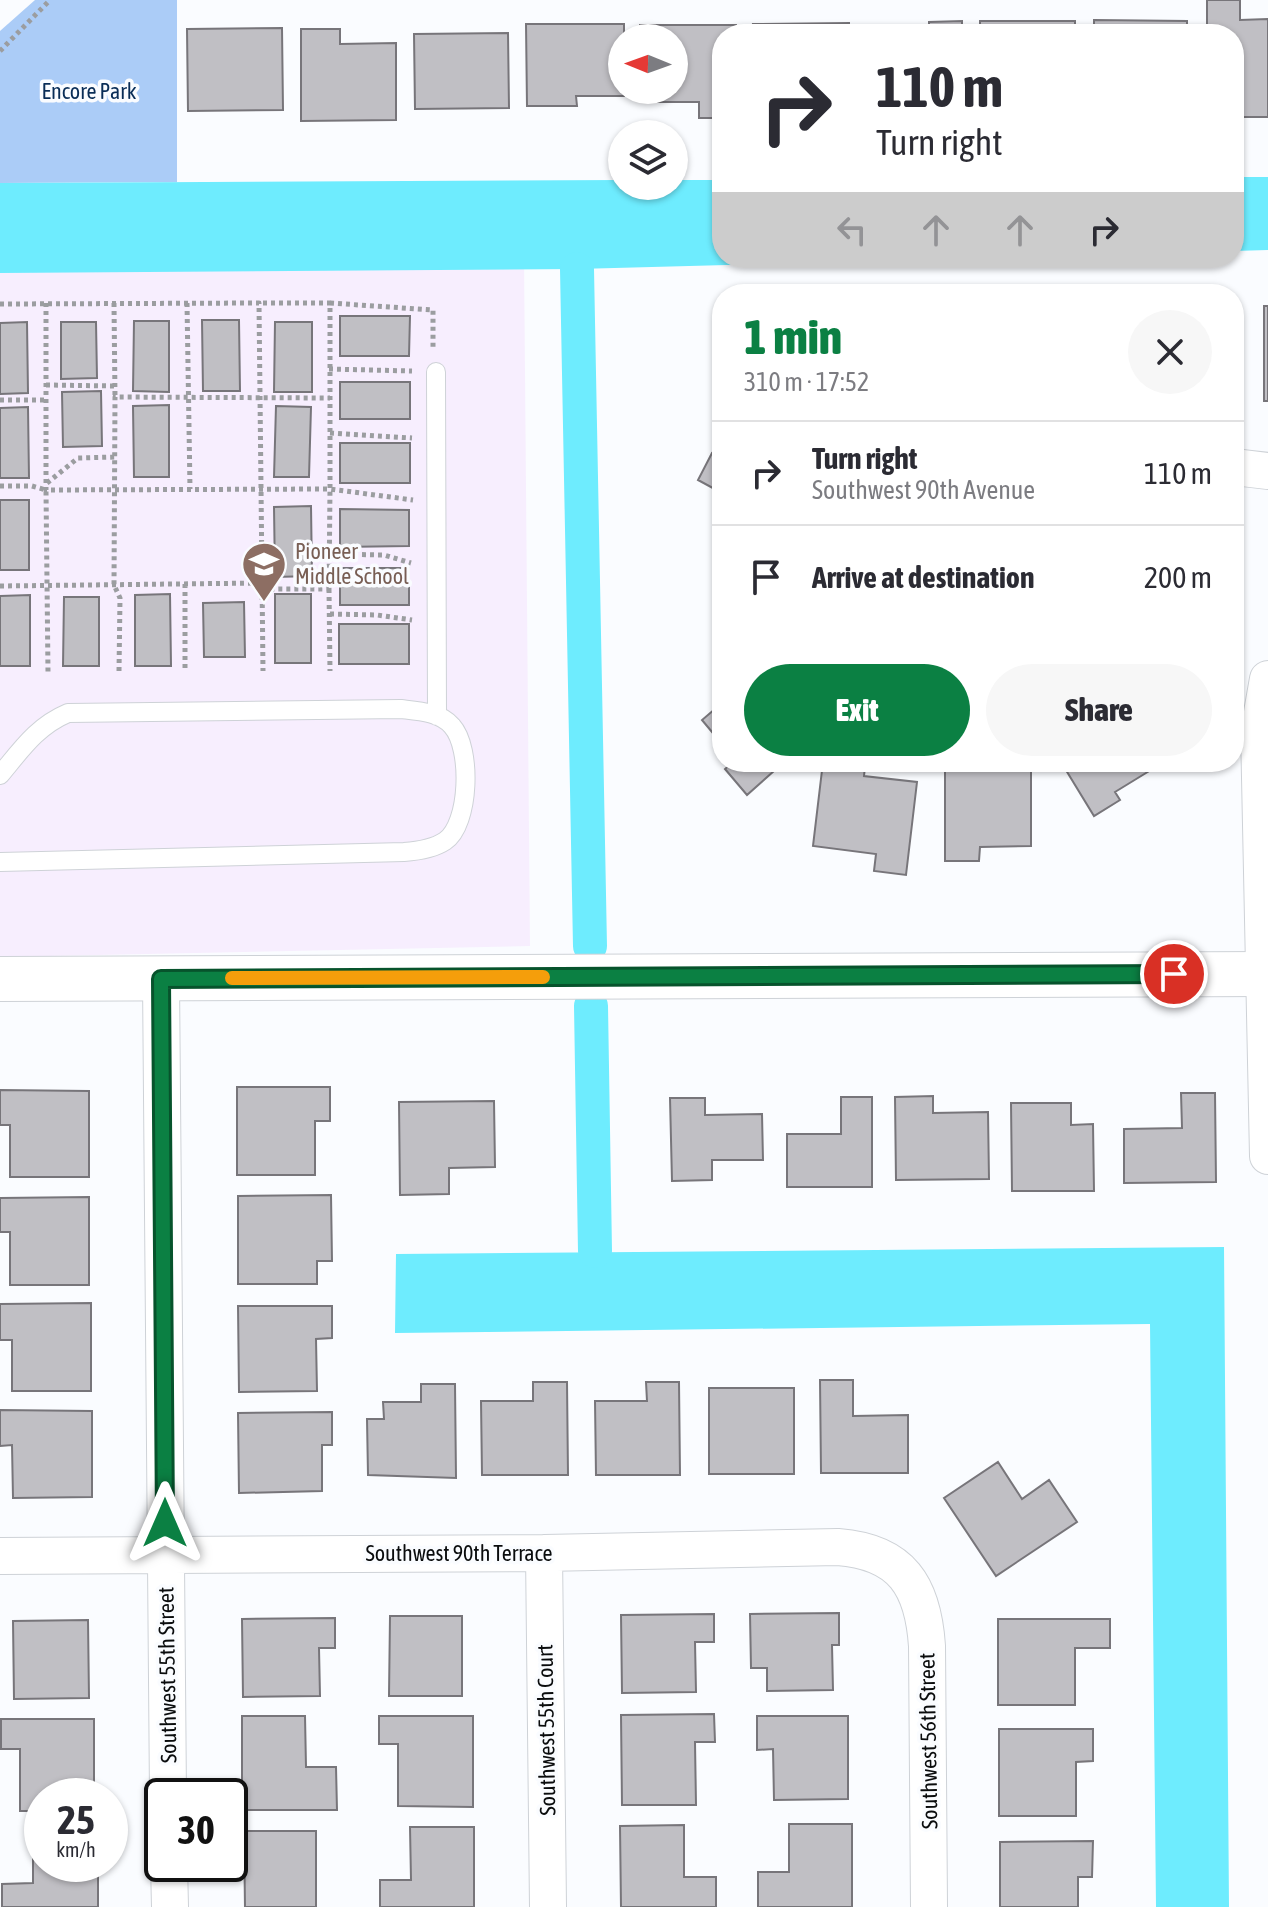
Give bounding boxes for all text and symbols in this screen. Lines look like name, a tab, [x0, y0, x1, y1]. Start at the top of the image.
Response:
north arrow	[608, 24, 688, 104]
map controls	[608, 24, 688, 200]
text: 110 m	[876, 55, 1003, 119]
icon: right	[744, 56, 848, 160]
park label: Encore Park	[42, 78, 137, 104]
button: layers	[608, 120, 688, 200]
text: Turn right	[876, 121, 1003, 163]
icon: left	[830, 208, 874, 252]
icon: ahead	[914, 208, 958, 252]
icon: ahead	[998, 208, 1042, 252]
icon: right	[1082, 208, 1126, 252]
text: 1 min	[744, 309, 842, 364]
button: close	[1128, 310, 1212, 394]
text: 310 m · 17:52	[744, 367, 869, 397]
text: Turn right	[812, 441, 918, 475]
icon: right	[744, 451, 788, 495]
text: 110 m	[1144, 456, 1212, 490]
text: Southwest 90th Avenue	[812, 475, 1035, 505]
place label: Pioneer Middle School	[295, 538, 409, 589]
school or university icon: Pioneer Middle School	[240, 540, 288, 603]
icon: arrive	[744, 555, 788, 599]
text: Arrive at destination	[812, 560, 1034, 594]
text: 200 m	[1144, 560, 1212, 594]
button: Exit	[744, 664, 970, 756]
button: Share	[986, 664, 1212, 756]
pin	[1140, 940, 1208, 1008]
icon: arrive	[1152, 952, 1196, 996]
position arrow	[123, 1481, 207, 1565]
street label: Southwest 90th Terrace	[365, 1540, 553, 1566]
street label: Southwest 55th Street	[152, 1587, 182, 1763]
street label: Southwest 55th Court	[532, 1644, 560, 1816]
street label: Southwest 56th Street	[913, 1653, 943, 1829]
speed limit sign: 30	[144, 1778, 248, 1882]
text: 25	[57, 1797, 95, 1842]
text: km/h	[56, 1838, 96, 1861]

